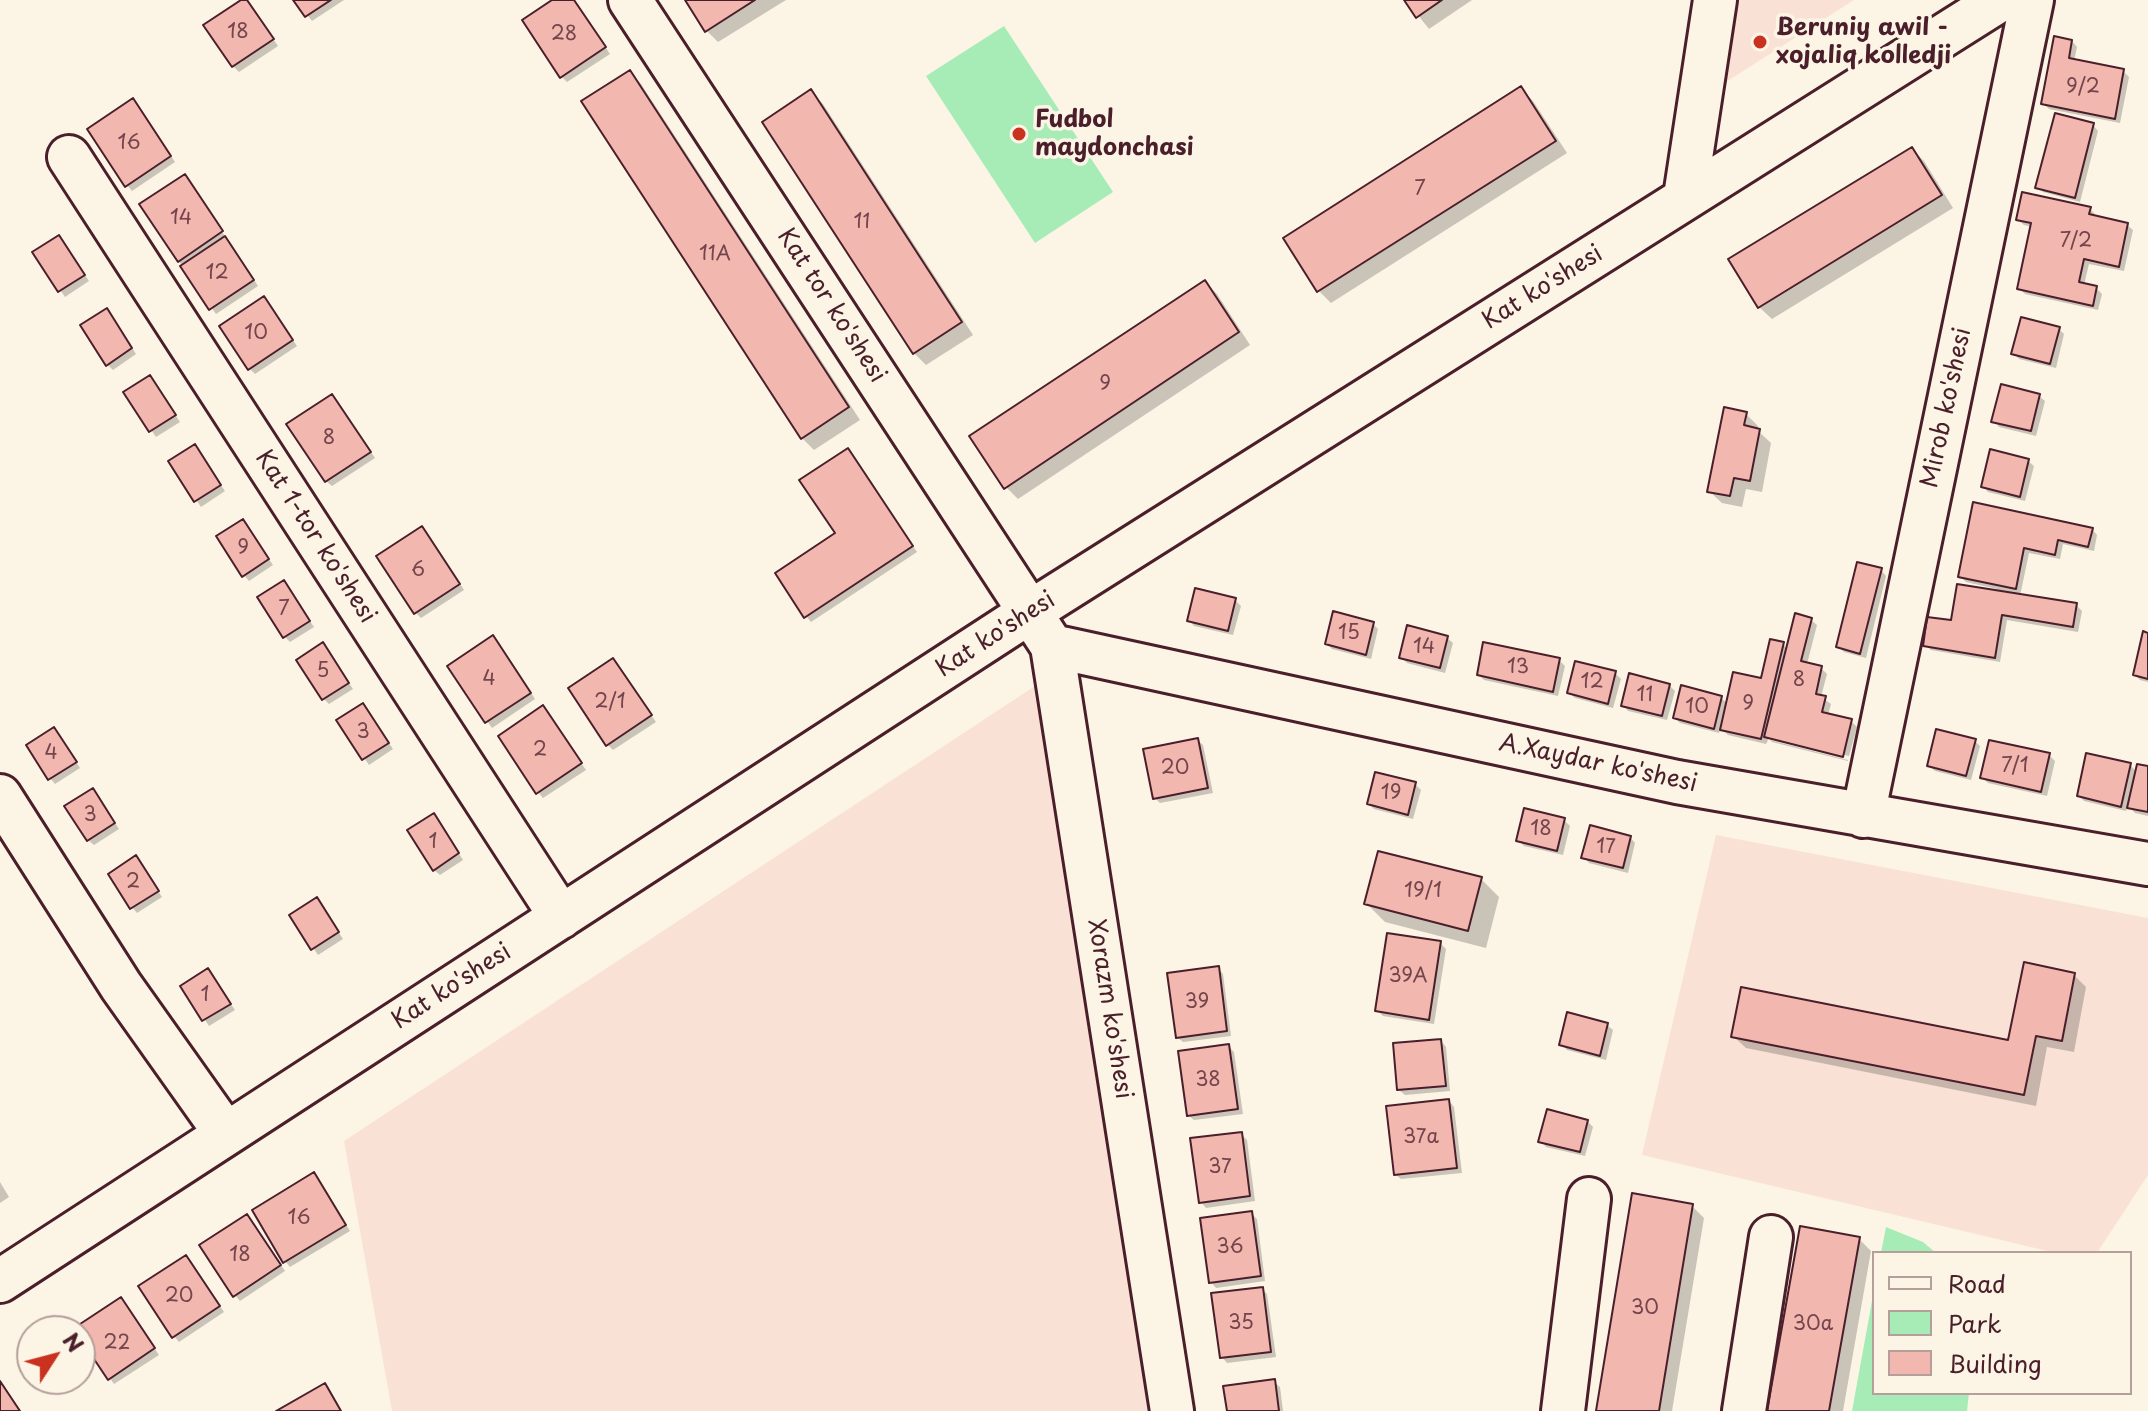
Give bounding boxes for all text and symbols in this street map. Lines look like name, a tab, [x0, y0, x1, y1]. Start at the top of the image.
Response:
place label: Beruniy awil - xojaliq kolledji	[1776, 14, 1951, 70]
house number: 18	[227, 20, 249, 44]
house number: 28	[551, 22, 577, 46]
marker: Beruniy awil - xojaliq kolledji	[1751, 33, 1769, 51]
house number: 9/2	[2066, 75, 2100, 99]
place label: Fudbol maydonchasi	[1035, 106, 1194, 162]
marker: Fudbol maydonchasi	[1010, 125, 1028, 143]
house number: 16	[118, 131, 140, 155]
house number: 7	[1414, 177, 1426, 201]
house number: 14	[170, 206, 192, 230]
house number: 11	[854, 210, 870, 234]
street label: Kat tor ko'shesi	[770, 224, 892, 388]
house number: 7/2	[2060, 229, 2092, 253]
street label: Kat ko'shesi	[1478, 240, 1608, 336]
house number: 11A	[699, 242, 731, 266]
house number: 12	[205, 261, 229, 285]
house number: 10	[244, 321, 268, 345]
street label: Mirob ko'shesi	[1916, 325, 1978, 491]
house number: 9	[1099, 372, 1111, 396]
house number: 8	[323, 426, 335, 450]
street label: Kat 1-tor ko'shesi	[248, 445, 382, 629]
house number: 9	[237, 536, 249, 560]
house number: 6	[411, 558, 425, 582]
street label: Kat ko'shesi	[931, 586, 1061, 684]
house number: 7	[278, 597, 290, 621]
house number: 15	[1338, 621, 1360, 645]
house number: 14	[1413, 635, 1435, 659]
house number: 13	[1507, 655, 1529, 679]
house number: 5	[317, 659, 329, 683]
house number: 4	[482, 667, 496, 691]
house number: 8	[1793, 668, 1805, 692]
house number: 12	[1580, 670, 1604, 694]
house number: 11	[1637, 683, 1653, 707]
house number: 2/1	[594, 690, 626, 714]
house number: 9	[1742, 692, 1754, 716]
house number: 10	[1685, 695, 1709, 719]
house number: 3	[356, 720, 370, 744]
street label: A.Xaydar ko'shesi	[1496, 729, 1700, 799]
house number: 2	[533, 738, 547, 762]
house number: 4	[44, 741, 58, 765]
house number: 7/1	[2001, 754, 2029, 778]
house number: 20	[1161, 756, 1189, 780]
house number: 19	[1381, 781, 1401, 805]
house number: 3	[83, 803, 97, 827]
house number: 18	[1530, 817, 1552, 841]
house number: 1	[429, 830, 437, 854]
house number: 17	[1596, 835, 1616, 859]
house number: 2	[126, 870, 140, 894]
house number: 19/1	[1404, 879, 1442, 903]
street label: Xorazm ko'shesi	[1081, 917, 1137, 1101]
street label: Kat ko'shesi	[387, 938, 517, 1036]
house number: 39A	[1388, 964, 1428, 988]
house number: 1	[201, 983, 209, 1007]
house number: 39	[1185, 990, 1209, 1014]
house number: 38	[1195, 1068, 1221, 1092]
house number: 37a	[1403, 1125, 1439, 1149]
house number: 37	[1208, 1155, 1232, 1179]
house number: 16	[288, 1206, 310, 1230]
house number: 36	[1216, 1235, 1244, 1259]
house number: 18	[229, 1243, 251, 1267]
legend	[1872, 1251, 2132, 1395]
text: Road	[1948, 1265, 2006, 1301]
house number: 20	[165, 1284, 193, 1308]
house number: 30	[1631, 1296, 1659, 1320]
text: Park	[1948, 1305, 2002, 1341]
house number: 35	[1228, 1311, 1254, 1335]
house number: 30a	[1793, 1312, 1833, 1336]
north arrow	[16, 1315, 96, 1395]
text: N	[56, 1325, 93, 1359]
house number: 22	[104, 1331, 130, 1355]
text: Building	[1948, 1345, 2042, 1381]

